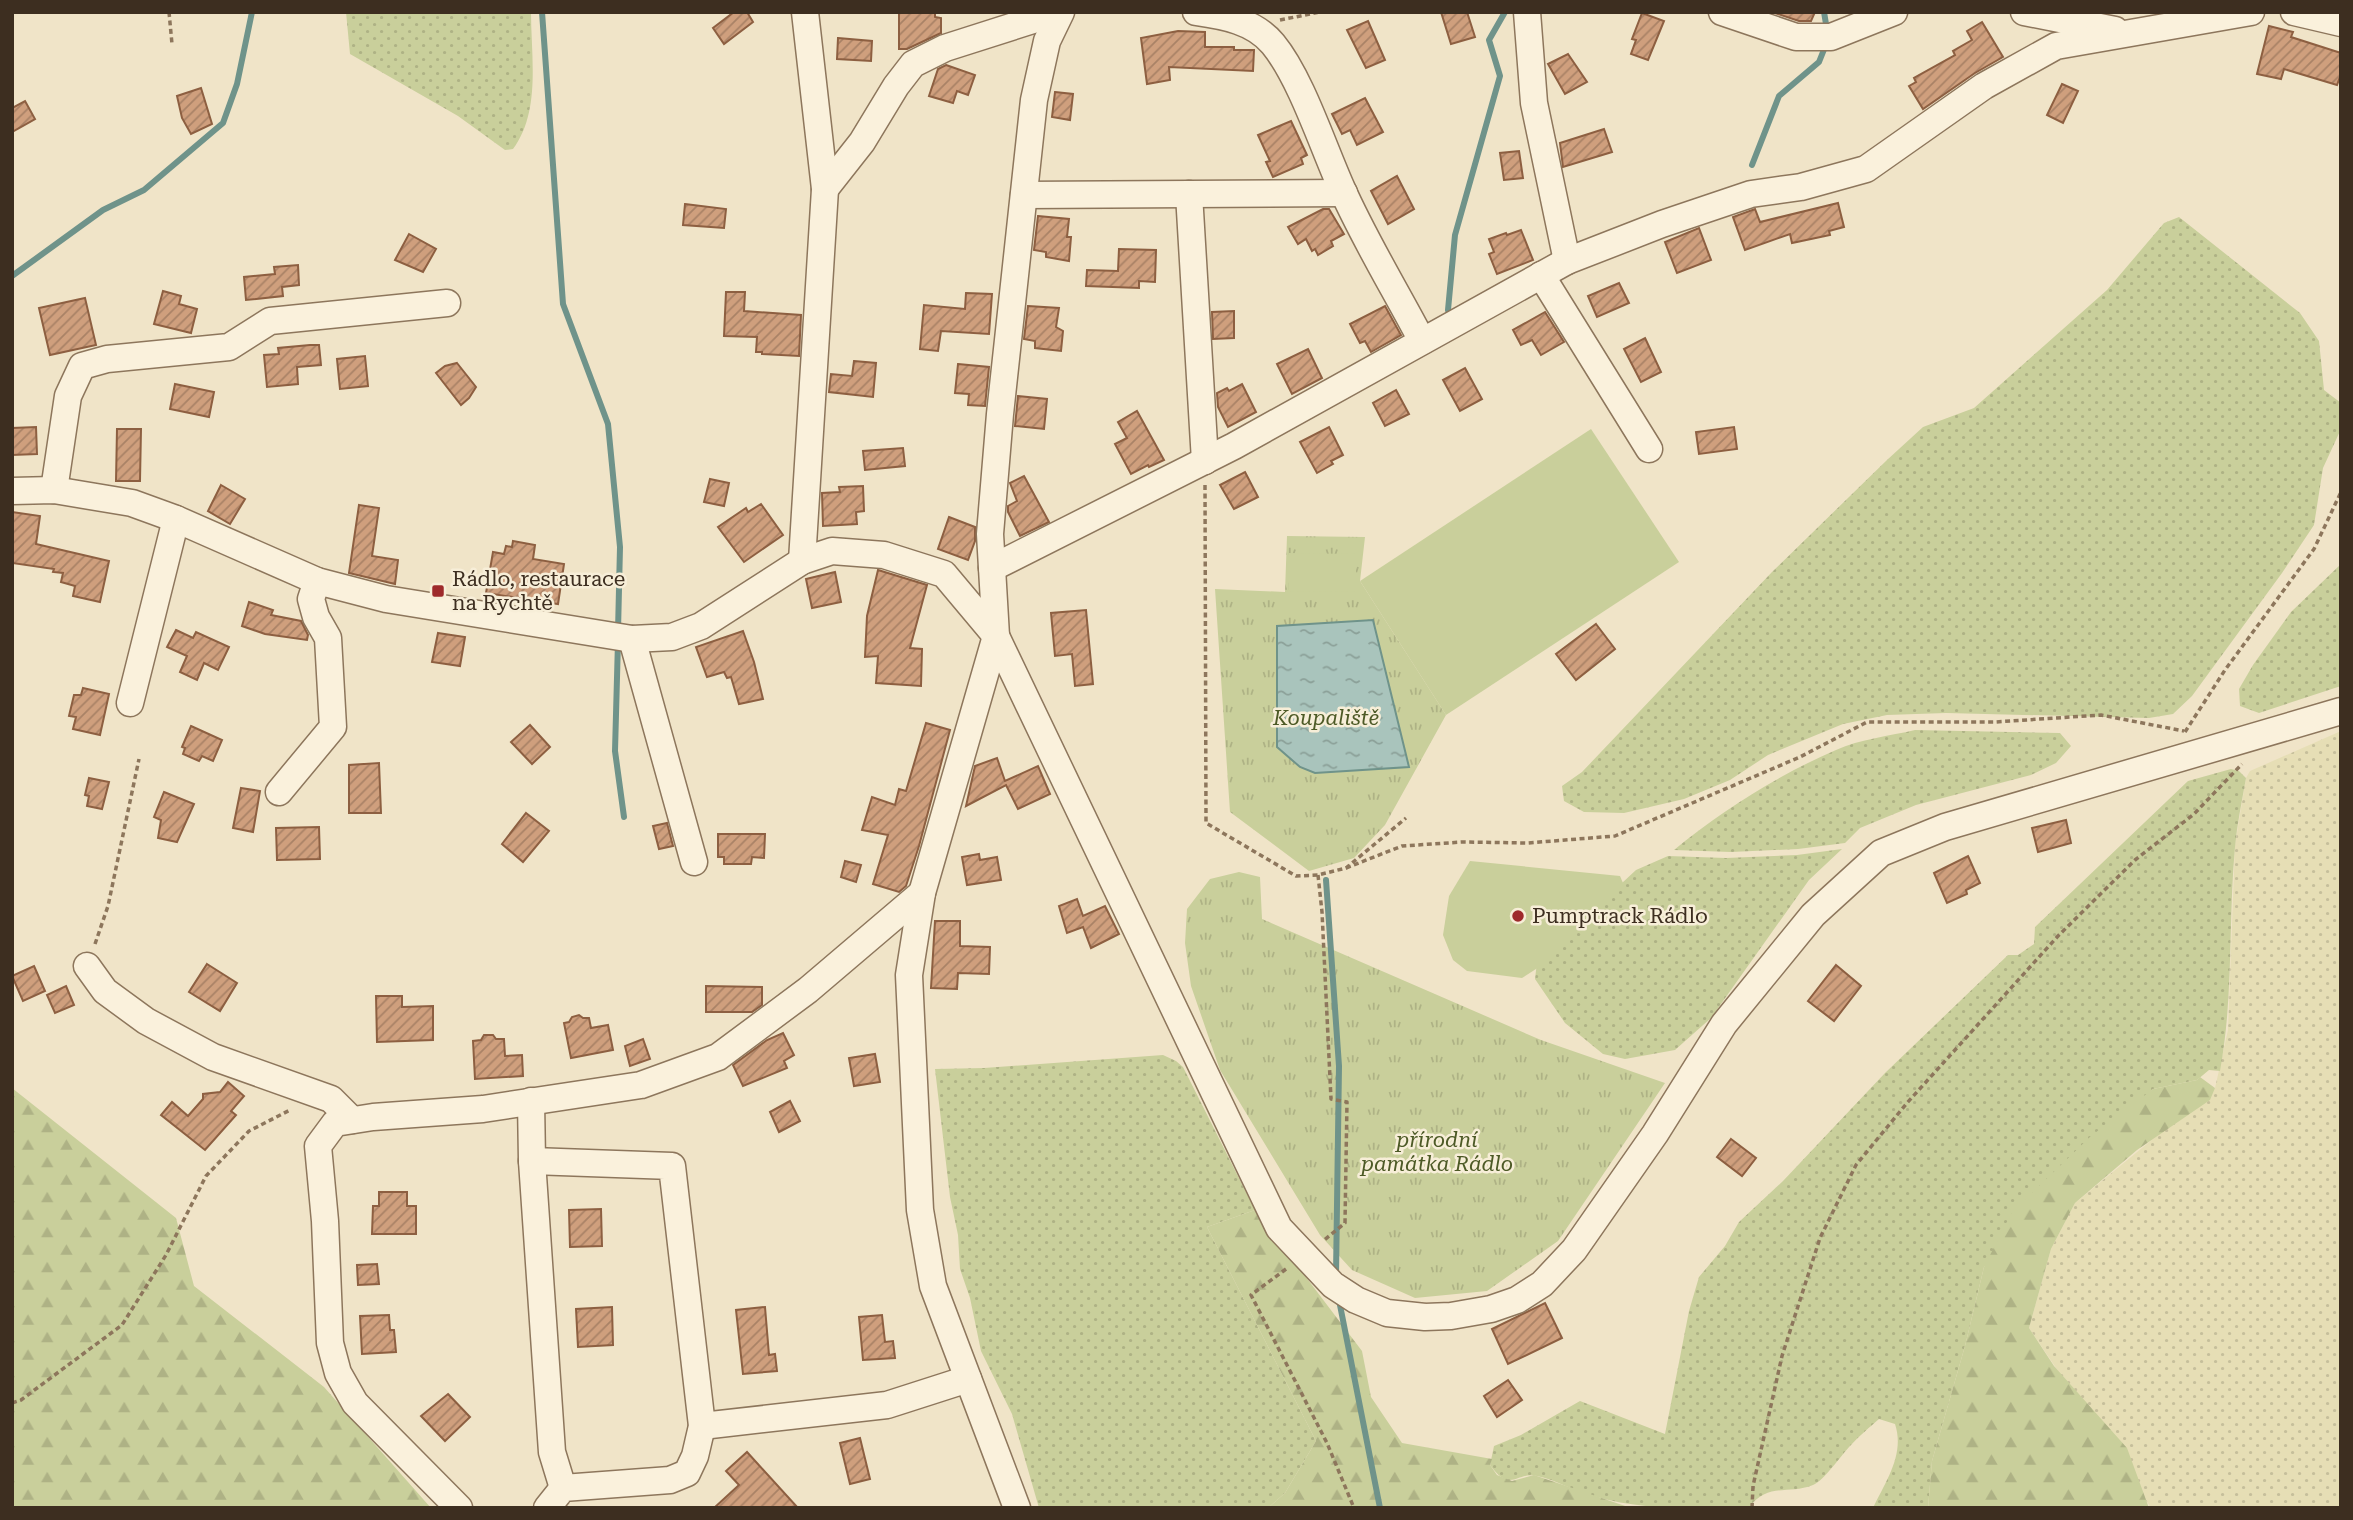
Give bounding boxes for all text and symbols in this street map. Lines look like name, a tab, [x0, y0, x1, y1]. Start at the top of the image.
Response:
place label: Rádlo, restaurace na Rychtě	[452, 567, 625, 615]
marker: Rádlo, restaurace na Rychtě	[430, 583, 446, 599]
park label: Koupaliště	[1272, 706, 1379, 730]
place label: Pumptrack Rádlo	[1532, 904, 1708, 928]
marker: Pumptrack Rádlo	[1510, 908, 1526, 924]
park label: přírodní památka Rádlo	[1359, 1128, 1513, 1176]

